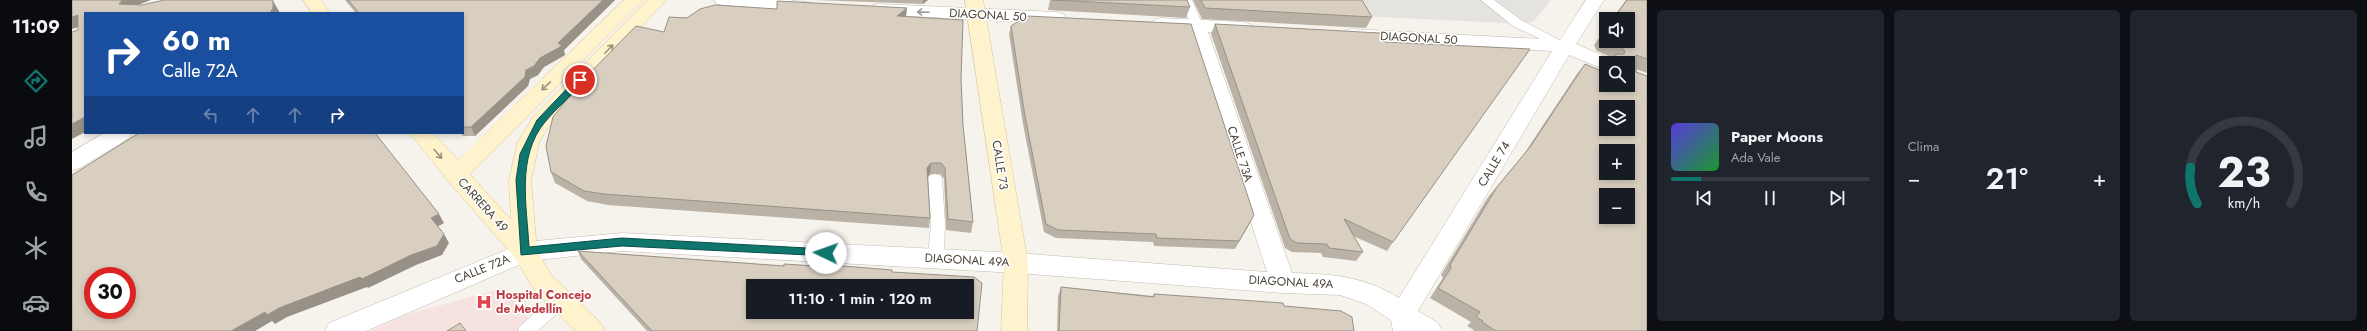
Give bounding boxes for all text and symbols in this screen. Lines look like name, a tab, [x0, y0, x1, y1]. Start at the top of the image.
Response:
street label: DIAGONAL 50	[949, 4, 1027, 26]
one-way arrow	[917, 8, 930, 15]
map controls	[1599, 12, 1635, 224]
button: sound	[1599, 12, 1635, 48]
text: 11:09	[12, 14, 60, 40]
text: 60 m	[162, 20, 231, 61]
street label: DIAGONAL 50	[1380, 27, 1458, 49]
icon: right	[96, 28, 148, 80]
one-way arrow	[605, 44, 614, 54]
button: search	[1599, 56, 1635, 92]
text: Calle 72A	[162, 58, 238, 84]
pin	[563, 63, 597, 97]
icon: directions	[22, 67, 50, 95]
icon: arrive	[569, 69, 591, 91]
one-way arrow	[541, 81, 551, 91]
button: layers	[1599, 100, 1635, 136]
icon: left	[200, 104, 222, 126]
icon: ahead	[242, 104, 264, 126]
icon: ahead	[284, 104, 306, 126]
icon: right	[326, 104, 348, 126]
icon: music	[22, 123, 50, 151]
street label: CALLE 73A	[1223, 124, 1257, 184]
text: Paper Moons	[1731, 126, 1823, 148]
text: Clima	[1908, 137, 1939, 156]
street label: CALLE 74	[1473, 138, 1515, 190]
street label: CALLE 73	[987, 139, 1013, 191]
text: 23	[2217, 141, 2270, 202]
button: +	[1599, 144, 1635, 180]
text: Ada Vale	[1731, 148, 1780, 167]
one-way arrow	[434, 149, 443, 159]
text: 21°	[1986, 157, 2028, 200]
text: −	[1908, 162, 1921, 194]
text: +	[2093, 162, 2106, 194]
street label: CARRERA 49	[454, 174, 513, 236]
icon: phone	[22, 178, 50, 206]
icon: previous	[1693, 187, 1715, 209]
icon: pause	[1759, 187, 1781, 209]
icon: next	[1826, 187, 1848, 209]
button: −	[1599, 188, 1635, 224]
text: km/h	[2228, 192, 2260, 212]
position arrow	[805, 232, 847, 274]
icon: climate	[22, 234, 50, 262]
street label: DIAGONAL 49A	[924, 249, 1010, 271]
street label: CALLE 72A	[452, 250, 512, 288]
speed limit sign: 30	[84, 267, 136, 319]
street label: DIAGONAL 49A	[1248, 271, 1334, 293]
place label: Hospital Concejo de Medellín	[496, 286, 591, 318]
text: 11:10 · 1 min · 120 m	[788, 288, 932, 310]
icon: car	[22, 289, 50, 317]
hospital icon: Hospital Concejo de Medellín	[475, 293, 493, 311]

